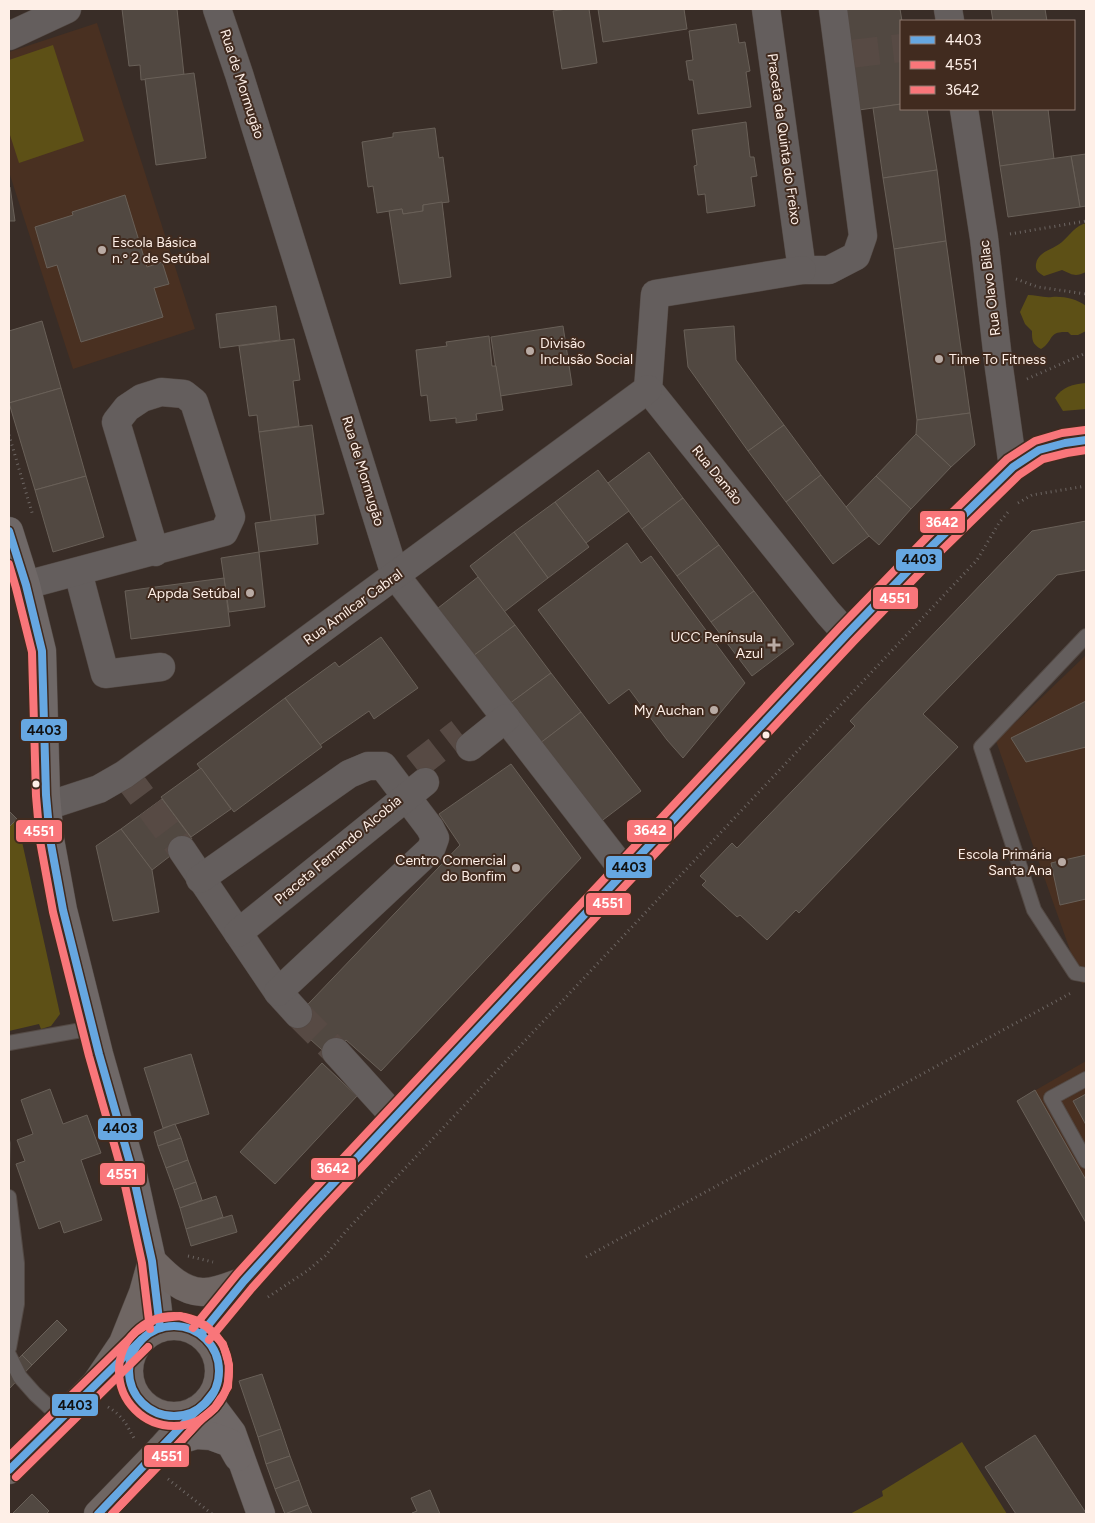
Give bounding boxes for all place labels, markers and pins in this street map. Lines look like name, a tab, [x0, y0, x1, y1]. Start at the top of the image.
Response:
place label: Escola Básica n.º 2 de Setúbal	[112, 234, 210, 267]
marker: Escola Básica n.º 2 de Setúbal	[96, 244, 108, 256]
place label: Divisão Inclusão Social	[540, 335, 633, 368]
marker: Divisão Inclusão Social	[524, 345, 536, 357]
place label: Time To Fitness	[949, 351, 1046, 368]
marker: Time To Fitness	[933, 353, 945, 365]
place label: Appda Setúbal	[147, 585, 240, 602]
marker: Appda Setúbal	[244, 587, 256, 599]
place label: UCC Península Azul	[670, 629, 763, 662]
marker: UCC Península Azul	[767, 638, 781, 652]
place label: My Auchan	[634, 702, 704, 719]
marker: My Auchan	[708, 704, 720, 716]
unlabelled marker	[761, 730, 771, 740]
unlabelled marker	[31, 779, 41, 789]
place label: Escola Primária Santa Ana	[958, 846, 1052, 879]
place label: Centro Comercial do Bonfim	[395, 852, 506, 885]
marker: Escola Primária Santa Ana	[1056, 856, 1068, 868]
marker: Centro Comercial do Bonfim	[510, 862, 522, 874]

